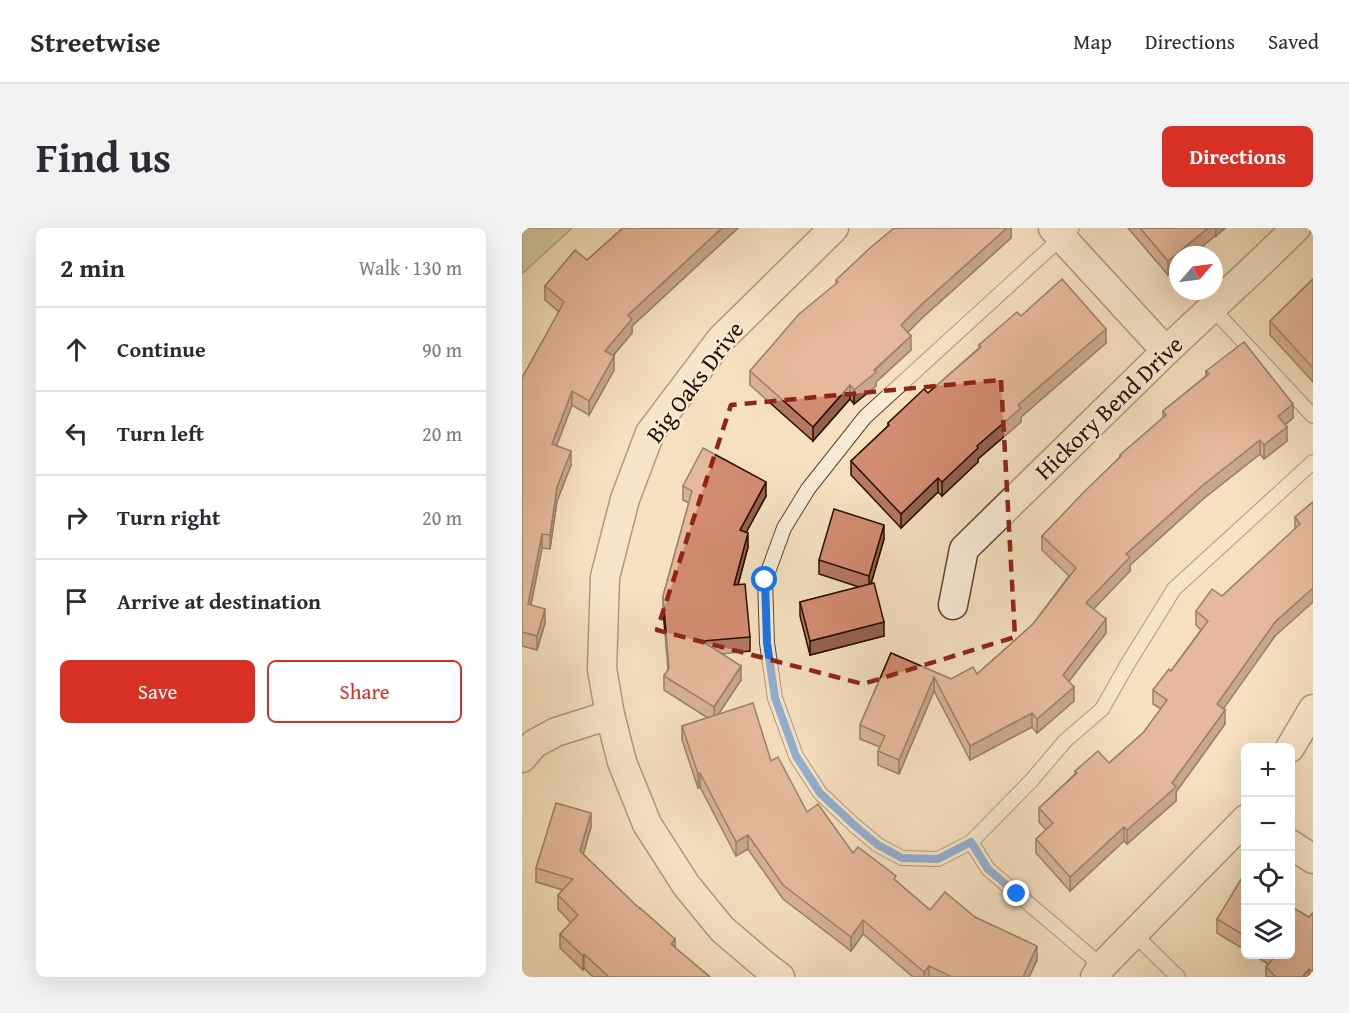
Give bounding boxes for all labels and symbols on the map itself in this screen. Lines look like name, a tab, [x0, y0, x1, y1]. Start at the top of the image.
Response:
north arrow	[1169, 246, 1223, 300]
street label: Big Oaks Drive	[637, 314, 752, 450]
street label: Hickory Bend Drive	[1027, 328, 1191, 488]
route start	[751, 566, 777, 592]
route end	[1003, 880, 1029, 906]

